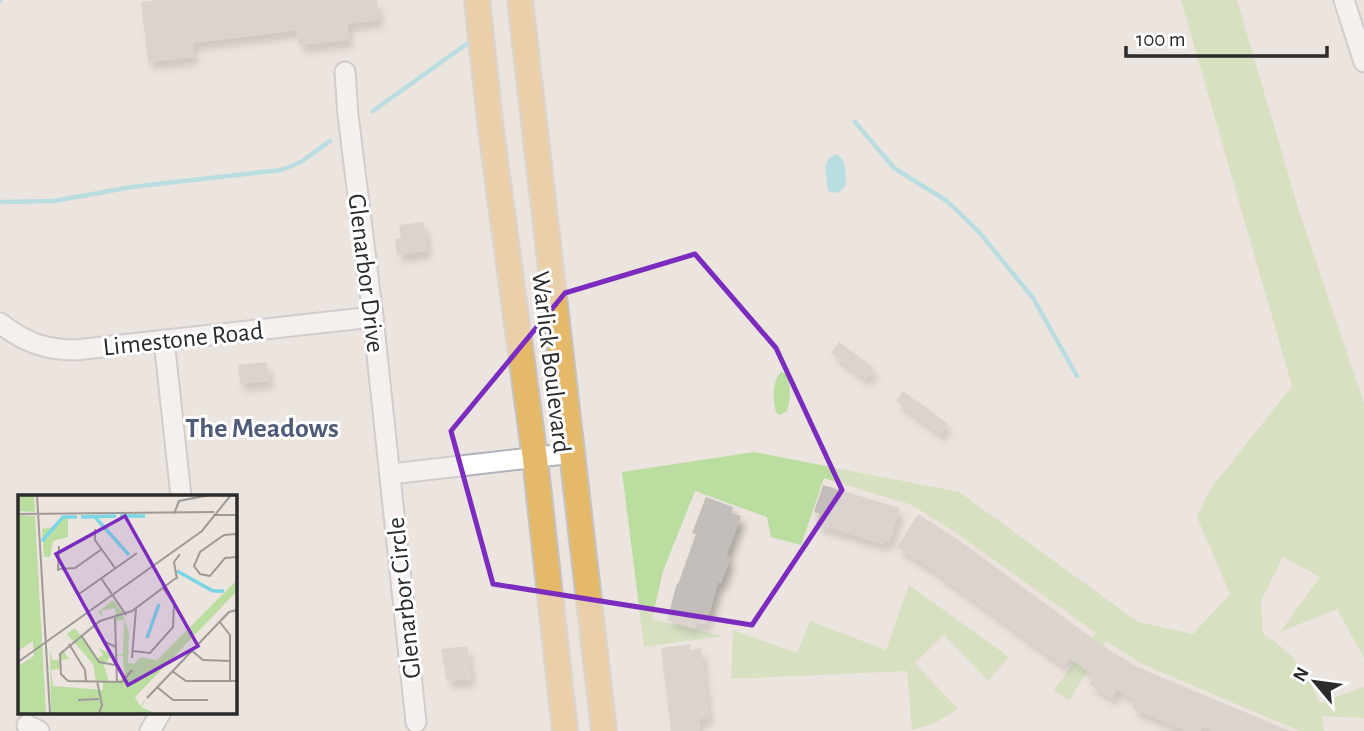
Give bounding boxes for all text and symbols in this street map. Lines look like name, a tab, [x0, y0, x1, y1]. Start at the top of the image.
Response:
scale bar	[1126, 14, 1327, 58]
text: 100 m	[1136, 29, 1186, 50]
street label: Glenarbor Drive	[343, 192, 389, 354]
street label: Warlick Boulevard	[527, 270, 575, 455]
street label: Limestone Road	[102, 318, 265, 360]
district label: The Meadows	[185, 415, 339, 443]
inset map	[18, 495, 236, 714]
street label: Glenarbor Circle	[383, 516, 425, 680]
north arrow	[1280, 647, 1350, 717]
text: N	[1290, 664, 1313, 685]

